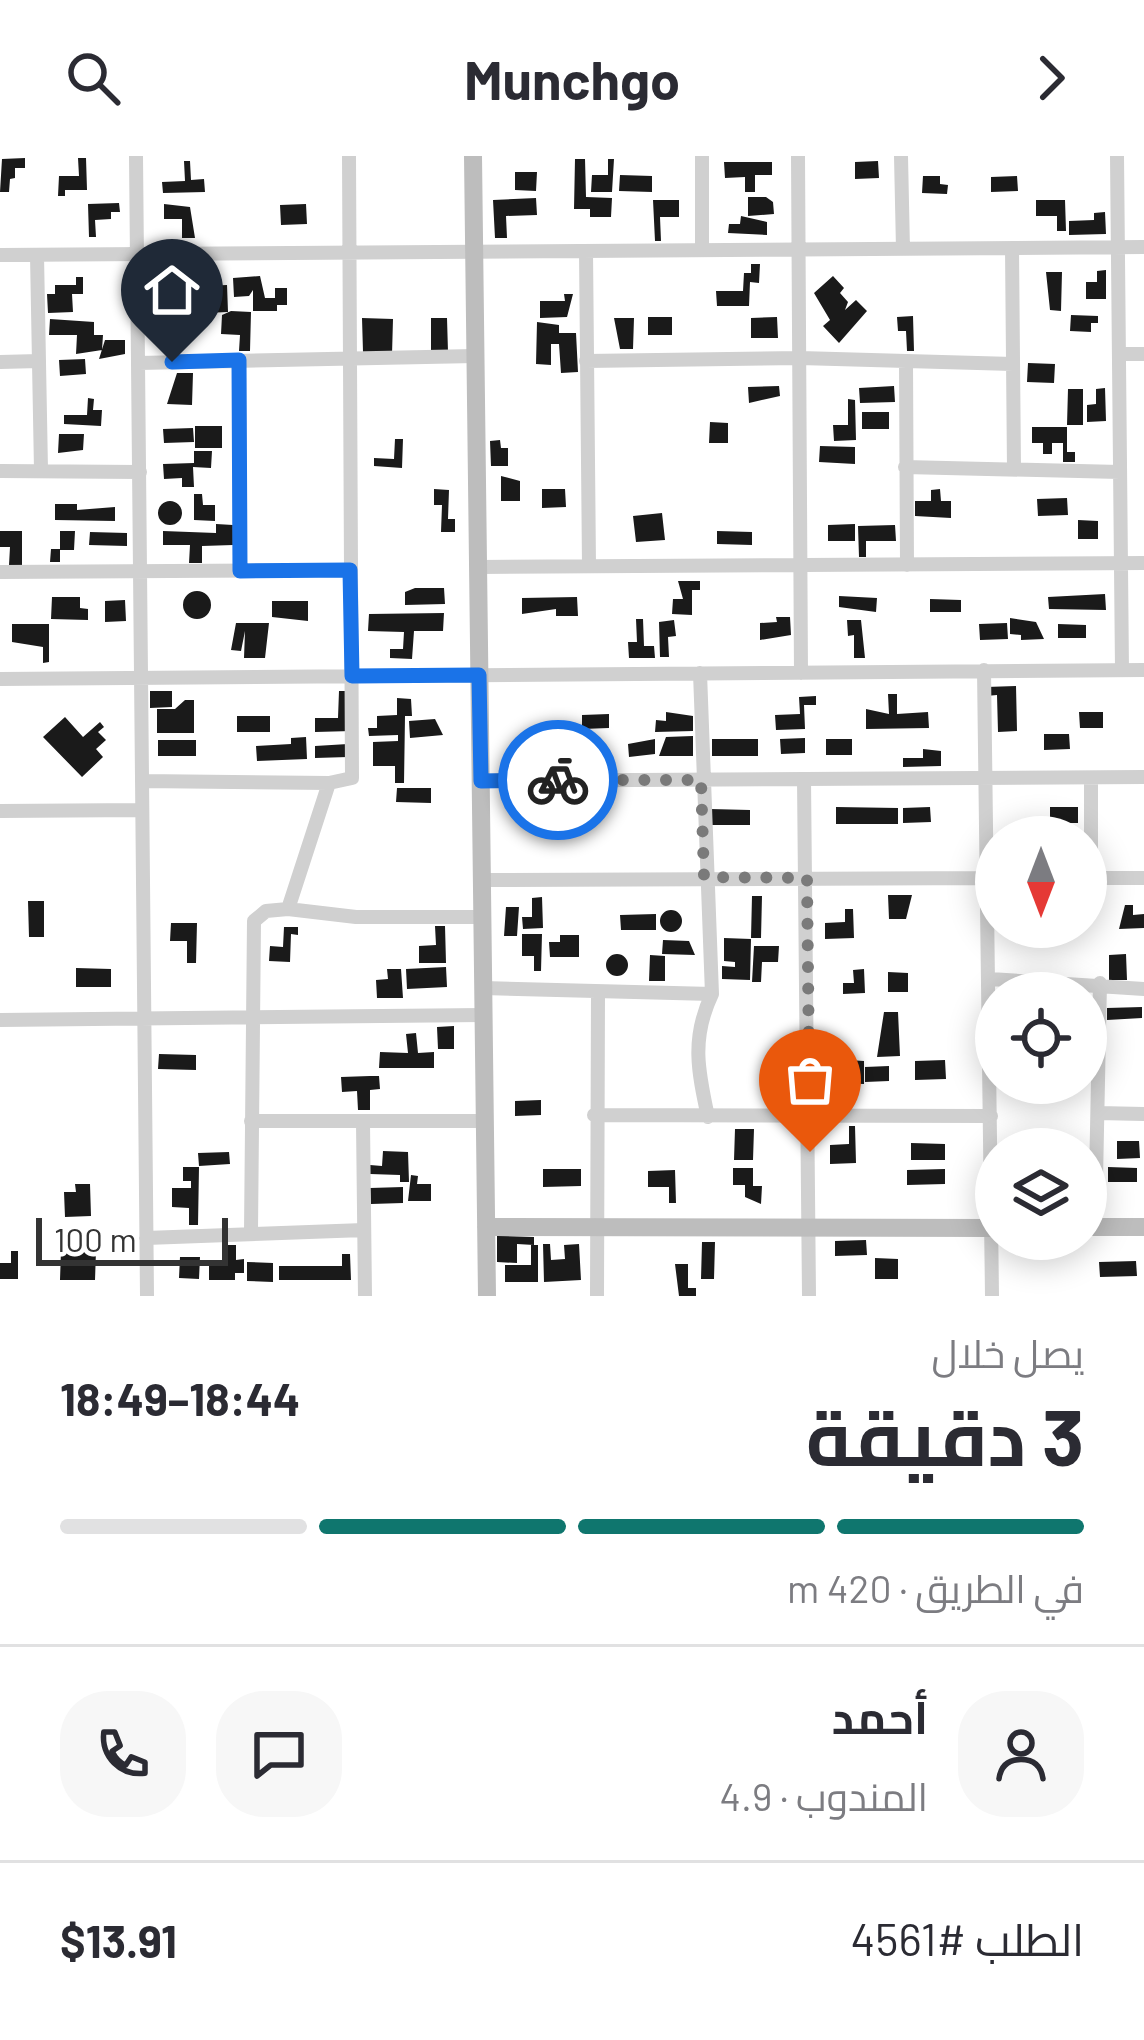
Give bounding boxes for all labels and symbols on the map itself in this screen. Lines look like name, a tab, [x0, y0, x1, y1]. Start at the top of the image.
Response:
pin	[121, 239, 223, 362]
courier	[498, 720, 618, 840]
north arrow	[975, 816, 1107, 948]
pin	[759, 1029, 861, 1152]
scale bar	[36, 1212, 228, 1265]

